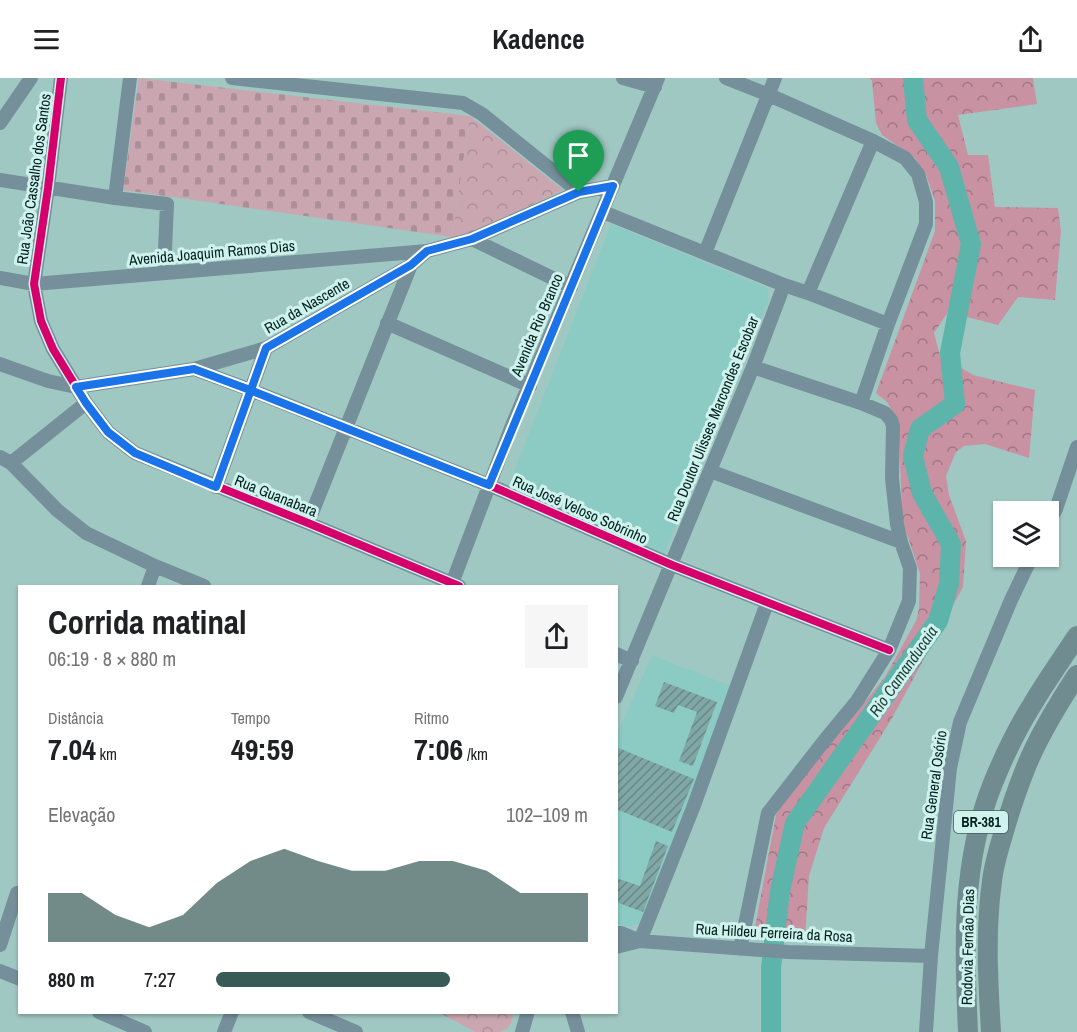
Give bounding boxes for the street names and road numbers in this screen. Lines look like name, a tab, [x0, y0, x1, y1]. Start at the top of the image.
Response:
street label: Rua João Cassalho dos Santos	[11, 92, 56, 266]
street label: Avenida Joaquim Ramos Dias	[127, 235, 296, 270]
street label: Avenida Rio Branco	[505, 270, 568, 380]
street label: Rua da Nascente	[260, 273, 353, 338]
street label: Rua Doutor Ulisses Marcondes Escobar	[662, 313, 763, 524]
street label: Rua Guanabara	[232, 469, 321, 522]
street label: Rua José Veloso Sobrinho	[509, 470, 651, 549]
street label: Rua General Osório	[915, 729, 952, 841]
road number: BR-381	[954, 811, 1008, 833]
street label: Rodovia Fernão Dias	[956, 889, 979, 1005]
street label: Rua Hildeu Ferreira da Rosa	[695, 918, 853, 947]

